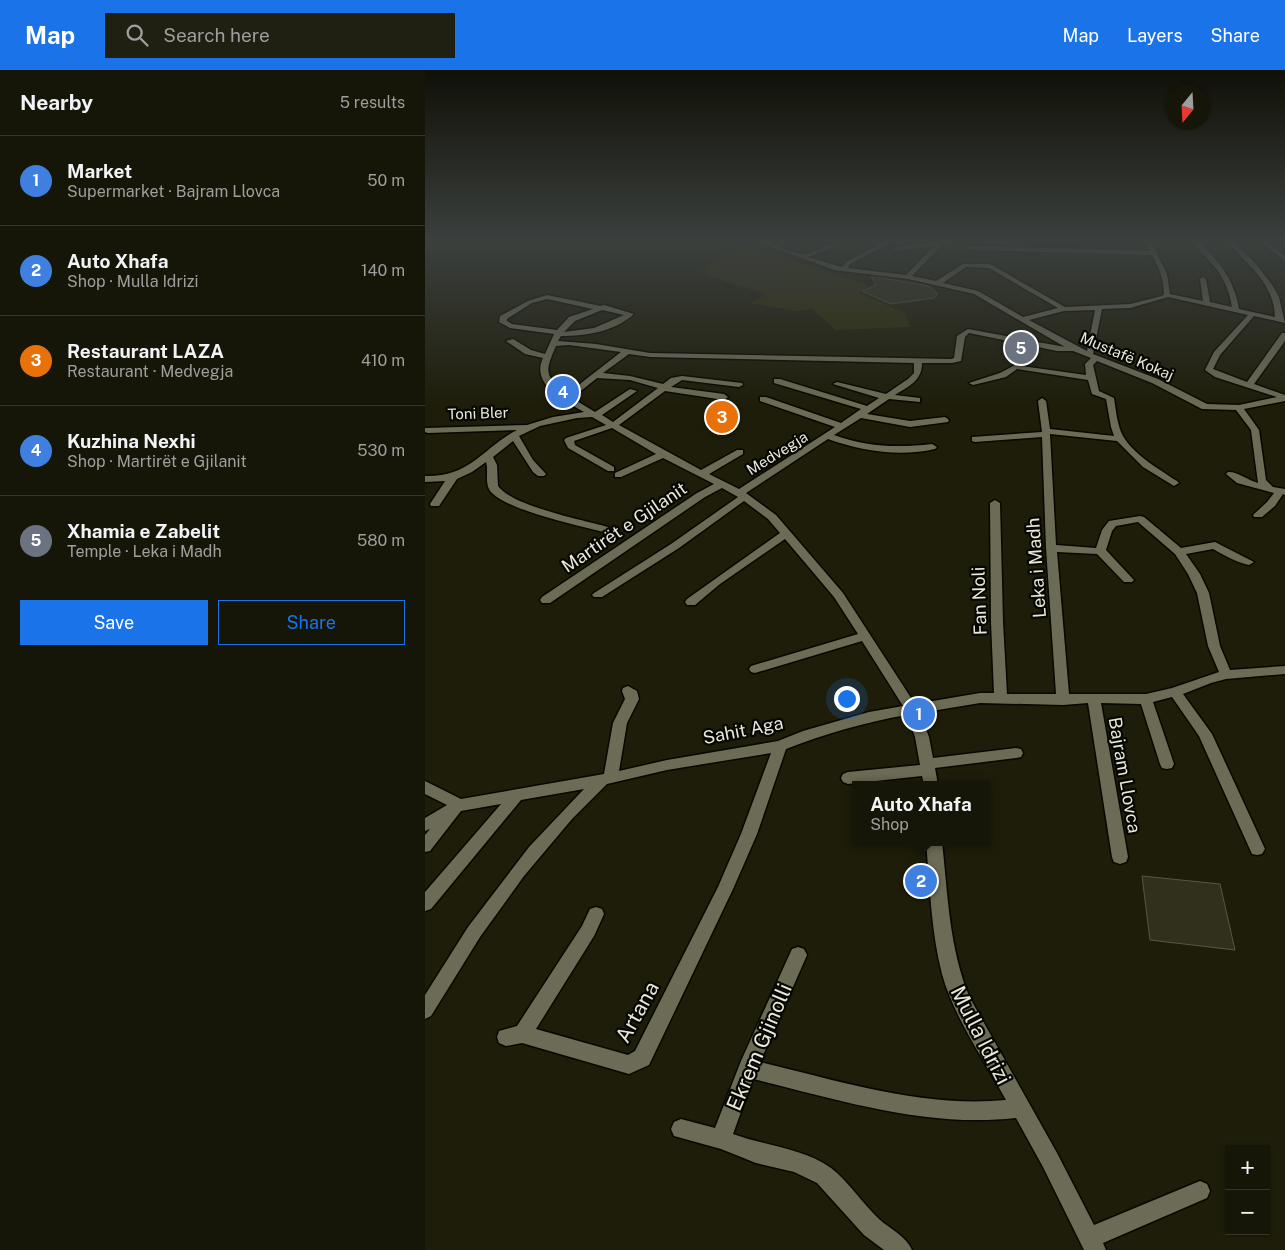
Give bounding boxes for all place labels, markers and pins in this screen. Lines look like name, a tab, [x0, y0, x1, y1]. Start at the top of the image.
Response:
pin: 5	[1005, 329, 1037, 367]
pin: 4	[547, 373, 579, 411]
pin: 3	[706, 398, 738, 436]
pin: 1	[903, 695, 935, 733]
pin: 2	[905, 862, 937, 900]

